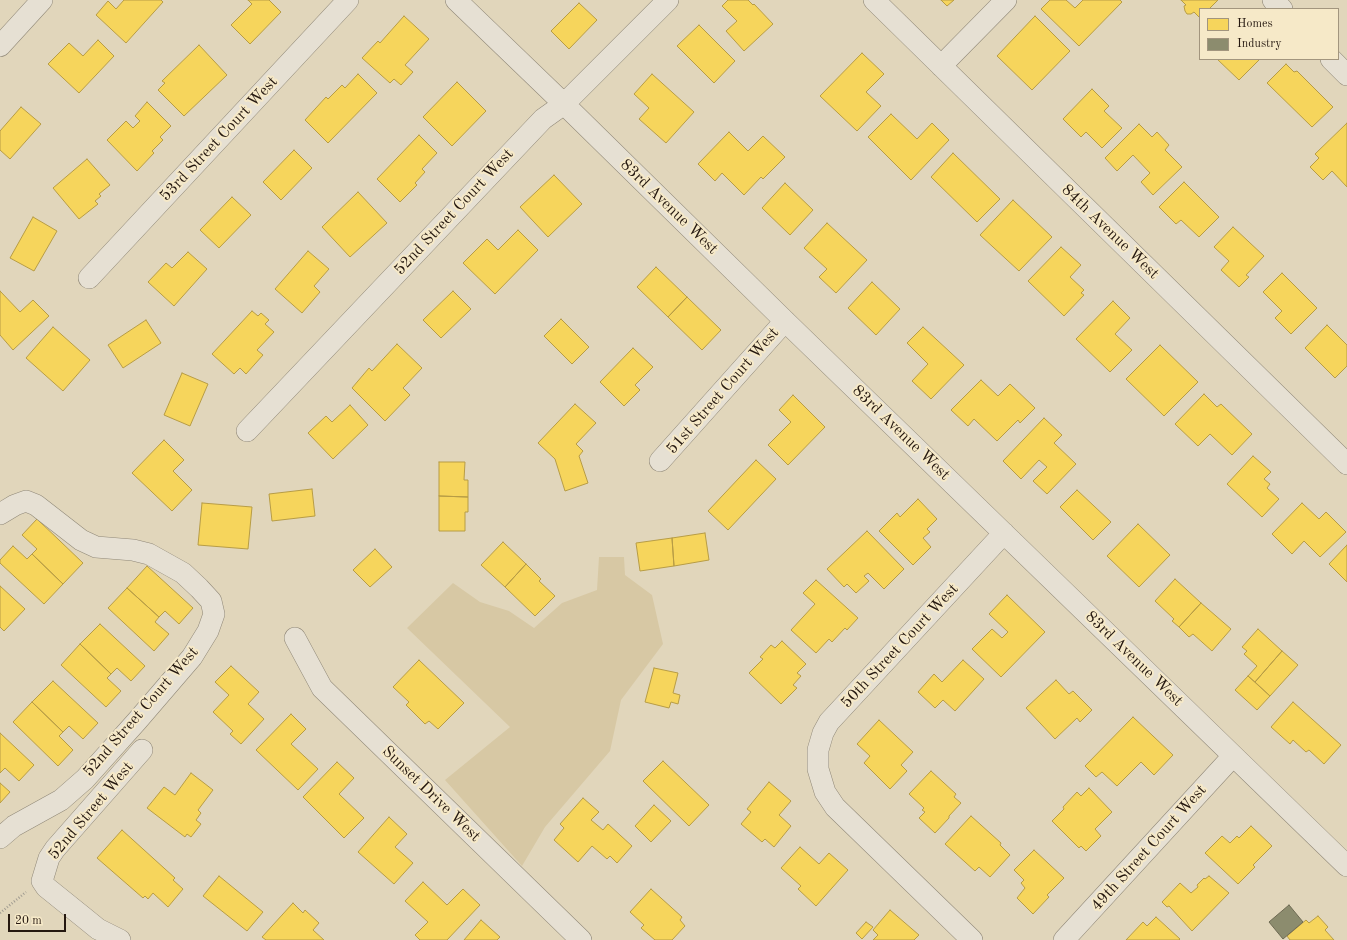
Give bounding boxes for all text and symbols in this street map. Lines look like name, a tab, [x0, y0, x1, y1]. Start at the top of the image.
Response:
legend	[1199, 8, 1339, 60]
text: Homes	[1237, 18, 1273, 30]
text: Industry	[1237, 38, 1282, 50]
street label: 53rd Street Court West	[156, 72, 282, 206]
street label: 52nd Street Court West	[390, 145, 518, 279]
street label: 83rd Avenue West	[616, 155, 722, 259]
street label: 84th Avenue West	[1057, 181, 1163, 283]
street label: 51st Street Court West	[663, 324, 783, 458]
street label: 83rd Avenue West	[848, 381, 954, 485]
street label: 50th Street Court West	[837, 580, 963, 712]
street label: 83rd Avenue West	[1081, 607, 1187, 711]
street label: 52nd Street Court West	[79, 643, 203, 781]
street label: Sunset Drive West	[378, 742, 484, 846]
street label: 52nd Street West	[44, 758, 138, 864]
street label: 49th Street Court West	[1087, 781, 1211, 915]
scale bar	[10, 906, 68, 932]
text: 20 m	[15, 915, 42, 927]

